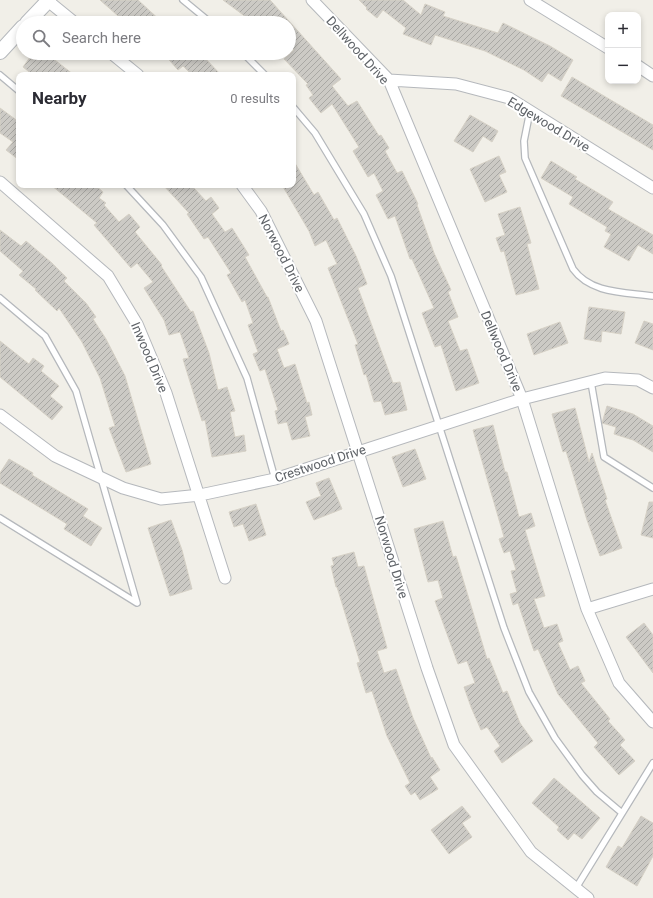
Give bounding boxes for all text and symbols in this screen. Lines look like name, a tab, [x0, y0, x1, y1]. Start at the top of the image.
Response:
map controls	[605, 12, 641, 84]
button: +	[605, 12, 641, 48]
street label: Dellwood Drive	[323, 13, 392, 87]
search box	[16, 16, 296, 60]
icon: search	[30, 27, 52, 49]
text: Search here	[62, 29, 141, 47]
button: −	[605, 48, 641, 84]
text: Nearby	[32, 88, 87, 108]
text: 0 results	[230, 91, 280, 106]
street label: Edgewood Drive	[505, 94, 593, 155]
street label: Norwood Drive	[255, 212, 308, 295]
street label: Dellwood Drive	[478, 309, 525, 394]
street label: Inwood Drive	[128, 320, 171, 395]
street label: Crestwood Drive	[273, 442, 368, 485]
street label: Norwood Drive	[372, 514, 411, 600]

